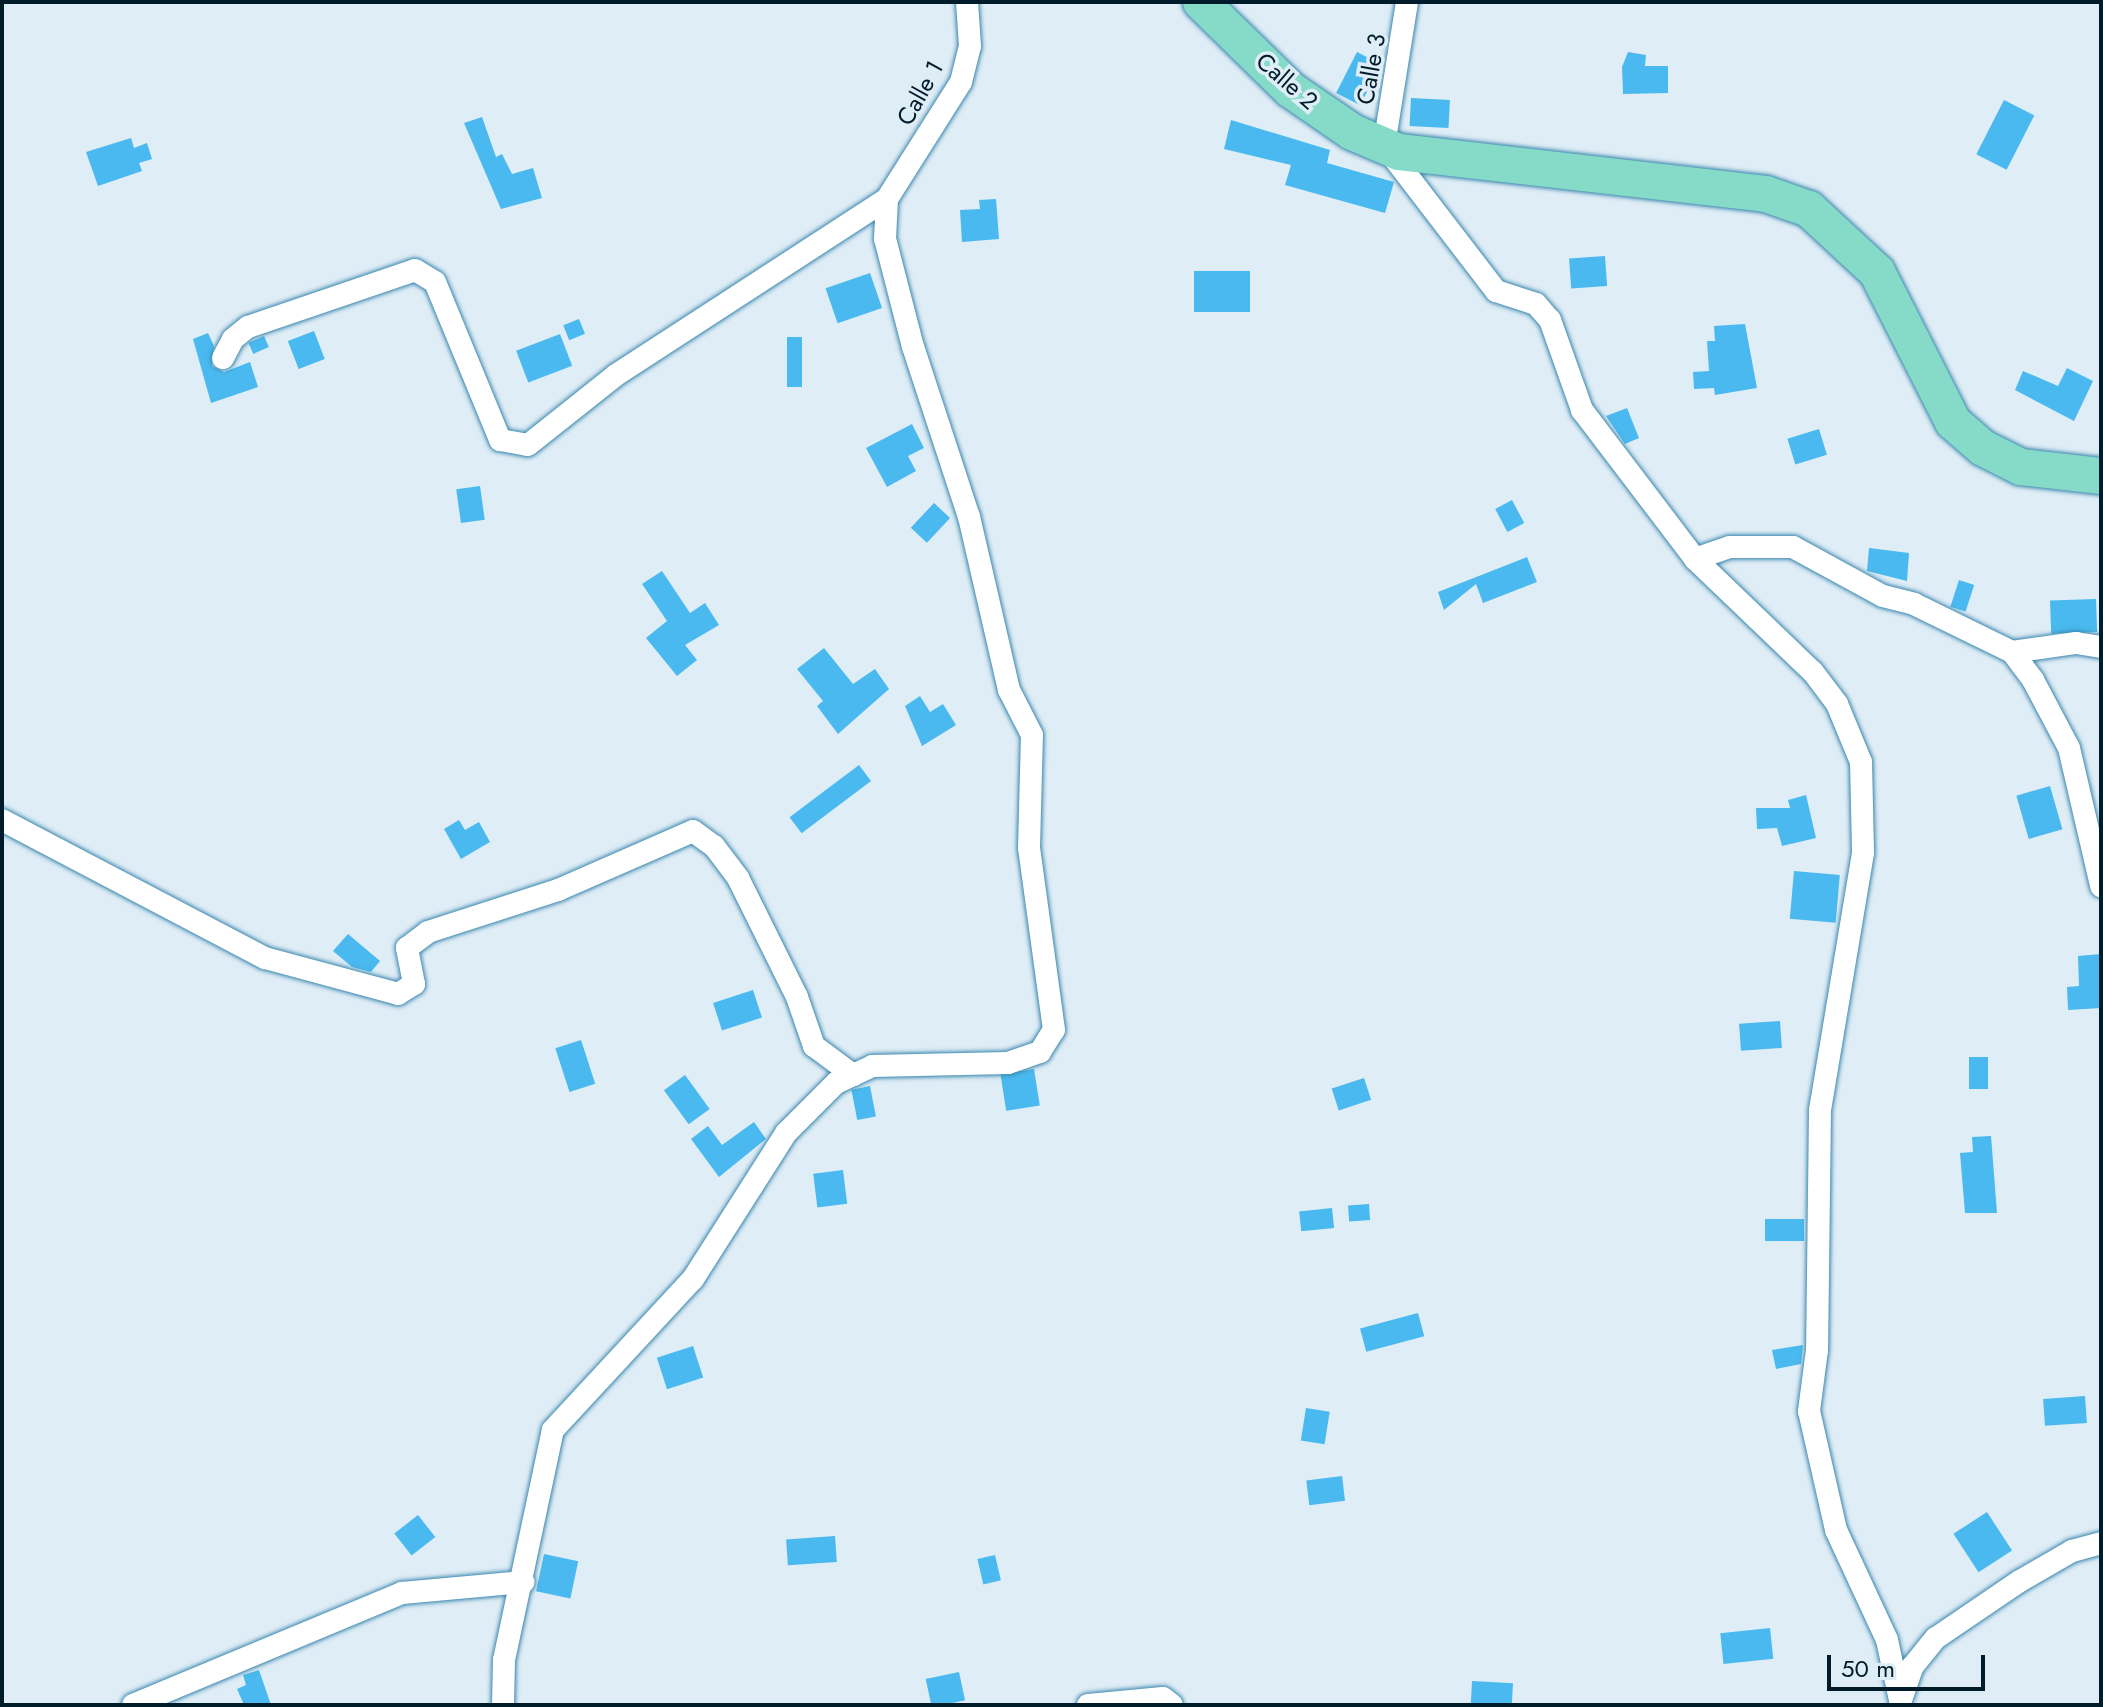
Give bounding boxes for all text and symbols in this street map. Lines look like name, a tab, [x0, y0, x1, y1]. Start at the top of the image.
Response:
street label: Calle 3	[1351, 31, 1391, 107]
street label: Calle 2	[1250, 46, 1324, 116]
street label: Calle 1	[891, 56, 949, 130]
scale bar	[1831, 1639, 1989, 1689]
text: 50 m	[1841, 1651, 1895, 1686]

